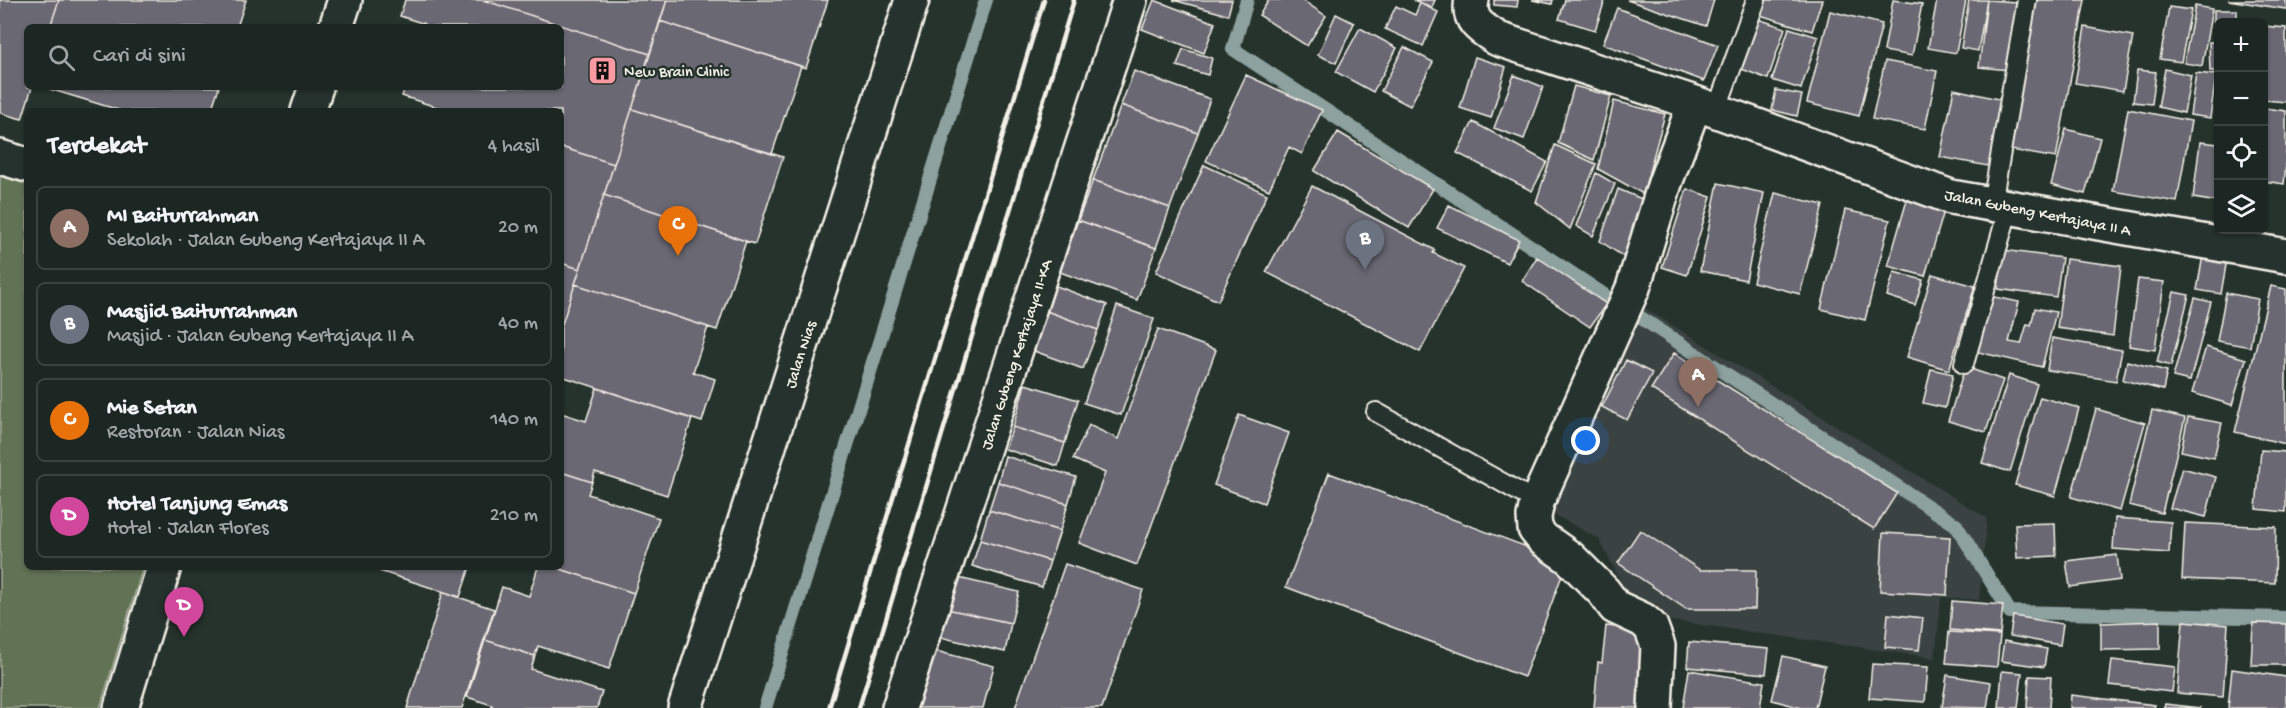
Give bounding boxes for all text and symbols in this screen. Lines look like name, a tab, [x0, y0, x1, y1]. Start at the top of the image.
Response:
map controls	[2214, 18, 2268, 234]
button: +	[2214, 18, 2268, 72]
search box	[24, 24, 564, 90]
icon: search	[45, 41, 78, 74]
text: Cari di sini	[93, 44, 186, 70]
building icon: New Brain Clinic	[587, 54, 619, 86]
place label: New Brain Clinic	[624, 64, 729, 83]
button: −	[2214, 72, 2268, 126]
button: locate	[2214, 126, 2268, 180]
text: Terdekat	[48, 132, 146, 163]
text: 4 hasil	[488, 136, 540, 159]
button: layers	[2214, 180, 2268, 234]
street label: Jalan Gubeng Kertajaya II A	[1943, 187, 2133, 242]
text: MI Baiturrahman	[107, 204, 258, 230]
pin: C	[658, 206, 698, 256]
text: A	[64, 217, 75, 240]
text: 20 m	[498, 217, 538, 240]
pin: B	[1346, 220, 1384, 270]
text: Sekolah · Jalan Gubeng Kertajaya II A	[107, 230, 424, 253]
street label: Jalan Gubeng Kertajaya II-KA	[979, 256, 1059, 453]
text: Masjid Baiturrahman	[107, 300, 297, 326]
text: B	[64, 313, 75, 336]
text: 40 m	[498, 313, 538, 336]
street label: Jalan Nias	[783, 318, 822, 391]
text: Masjid · Jalan Gubeng Kertajaya II A	[107, 326, 413, 349]
pin: A	[1678, 358, 1718, 407]
text: Mie Setan	[107, 396, 197, 422]
text: C	[64, 409, 75, 432]
text: 140 m	[490, 409, 538, 432]
text: Restoran · Jalan Nias	[107, 422, 284, 445]
your location	[1571, 426, 1600, 455]
text: Hotel Tanjung Emas	[107, 492, 287, 518]
text: D	[63, 505, 76, 528]
text: 210 m	[490, 505, 538, 528]
text: Hotel · Jalan Flores	[107, 518, 269, 541]
pin: D	[164, 588, 204, 637]

